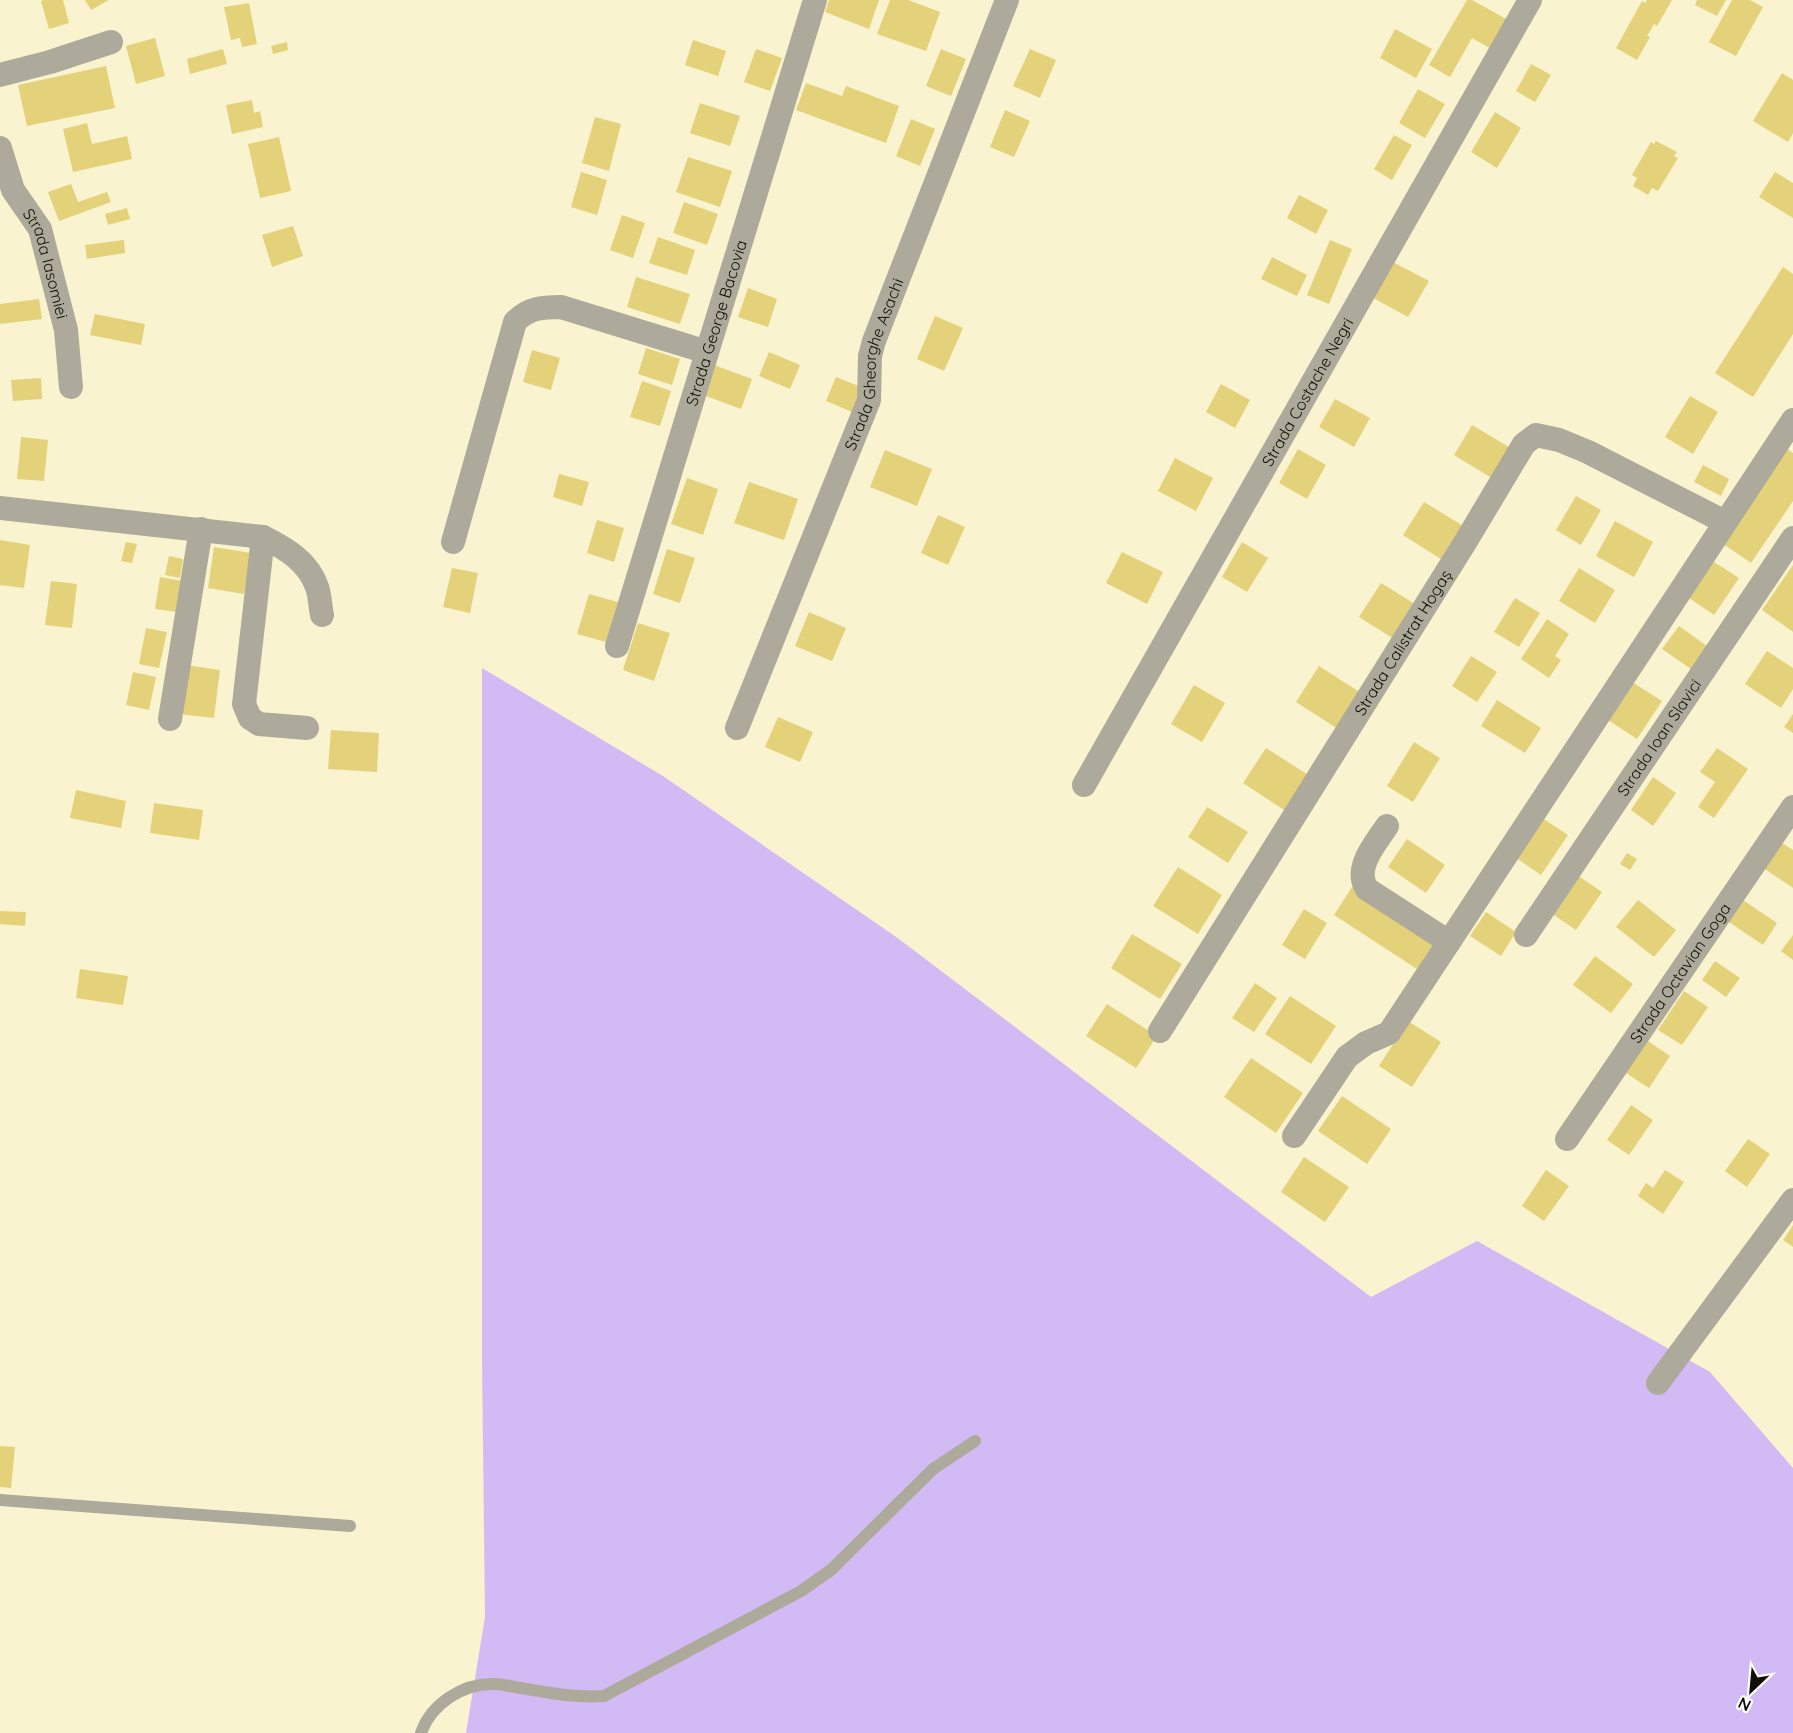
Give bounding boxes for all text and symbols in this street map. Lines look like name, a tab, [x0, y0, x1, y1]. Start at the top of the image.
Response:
street label: Strada Iasomiei	[19, 204, 73, 321]
street label: Strada George Bacovia	[681, 238, 751, 408]
street label: Strada Gheorghe Asachi	[840, 275, 908, 453]
street label: Strada Costache Negri	[1257, 314, 1357, 470]
street label: Strada Calistrat Hogaș	[1350, 566, 1456, 719]
street label: Strada Ioan Slavici	[1612, 675, 1705, 800]
street label: Strada Octavian Goga	[1625, 899, 1735, 1047]
north arrow	[1721, 1661, 1781, 1721]
text: N	[1735, 1693, 1754, 1716]

